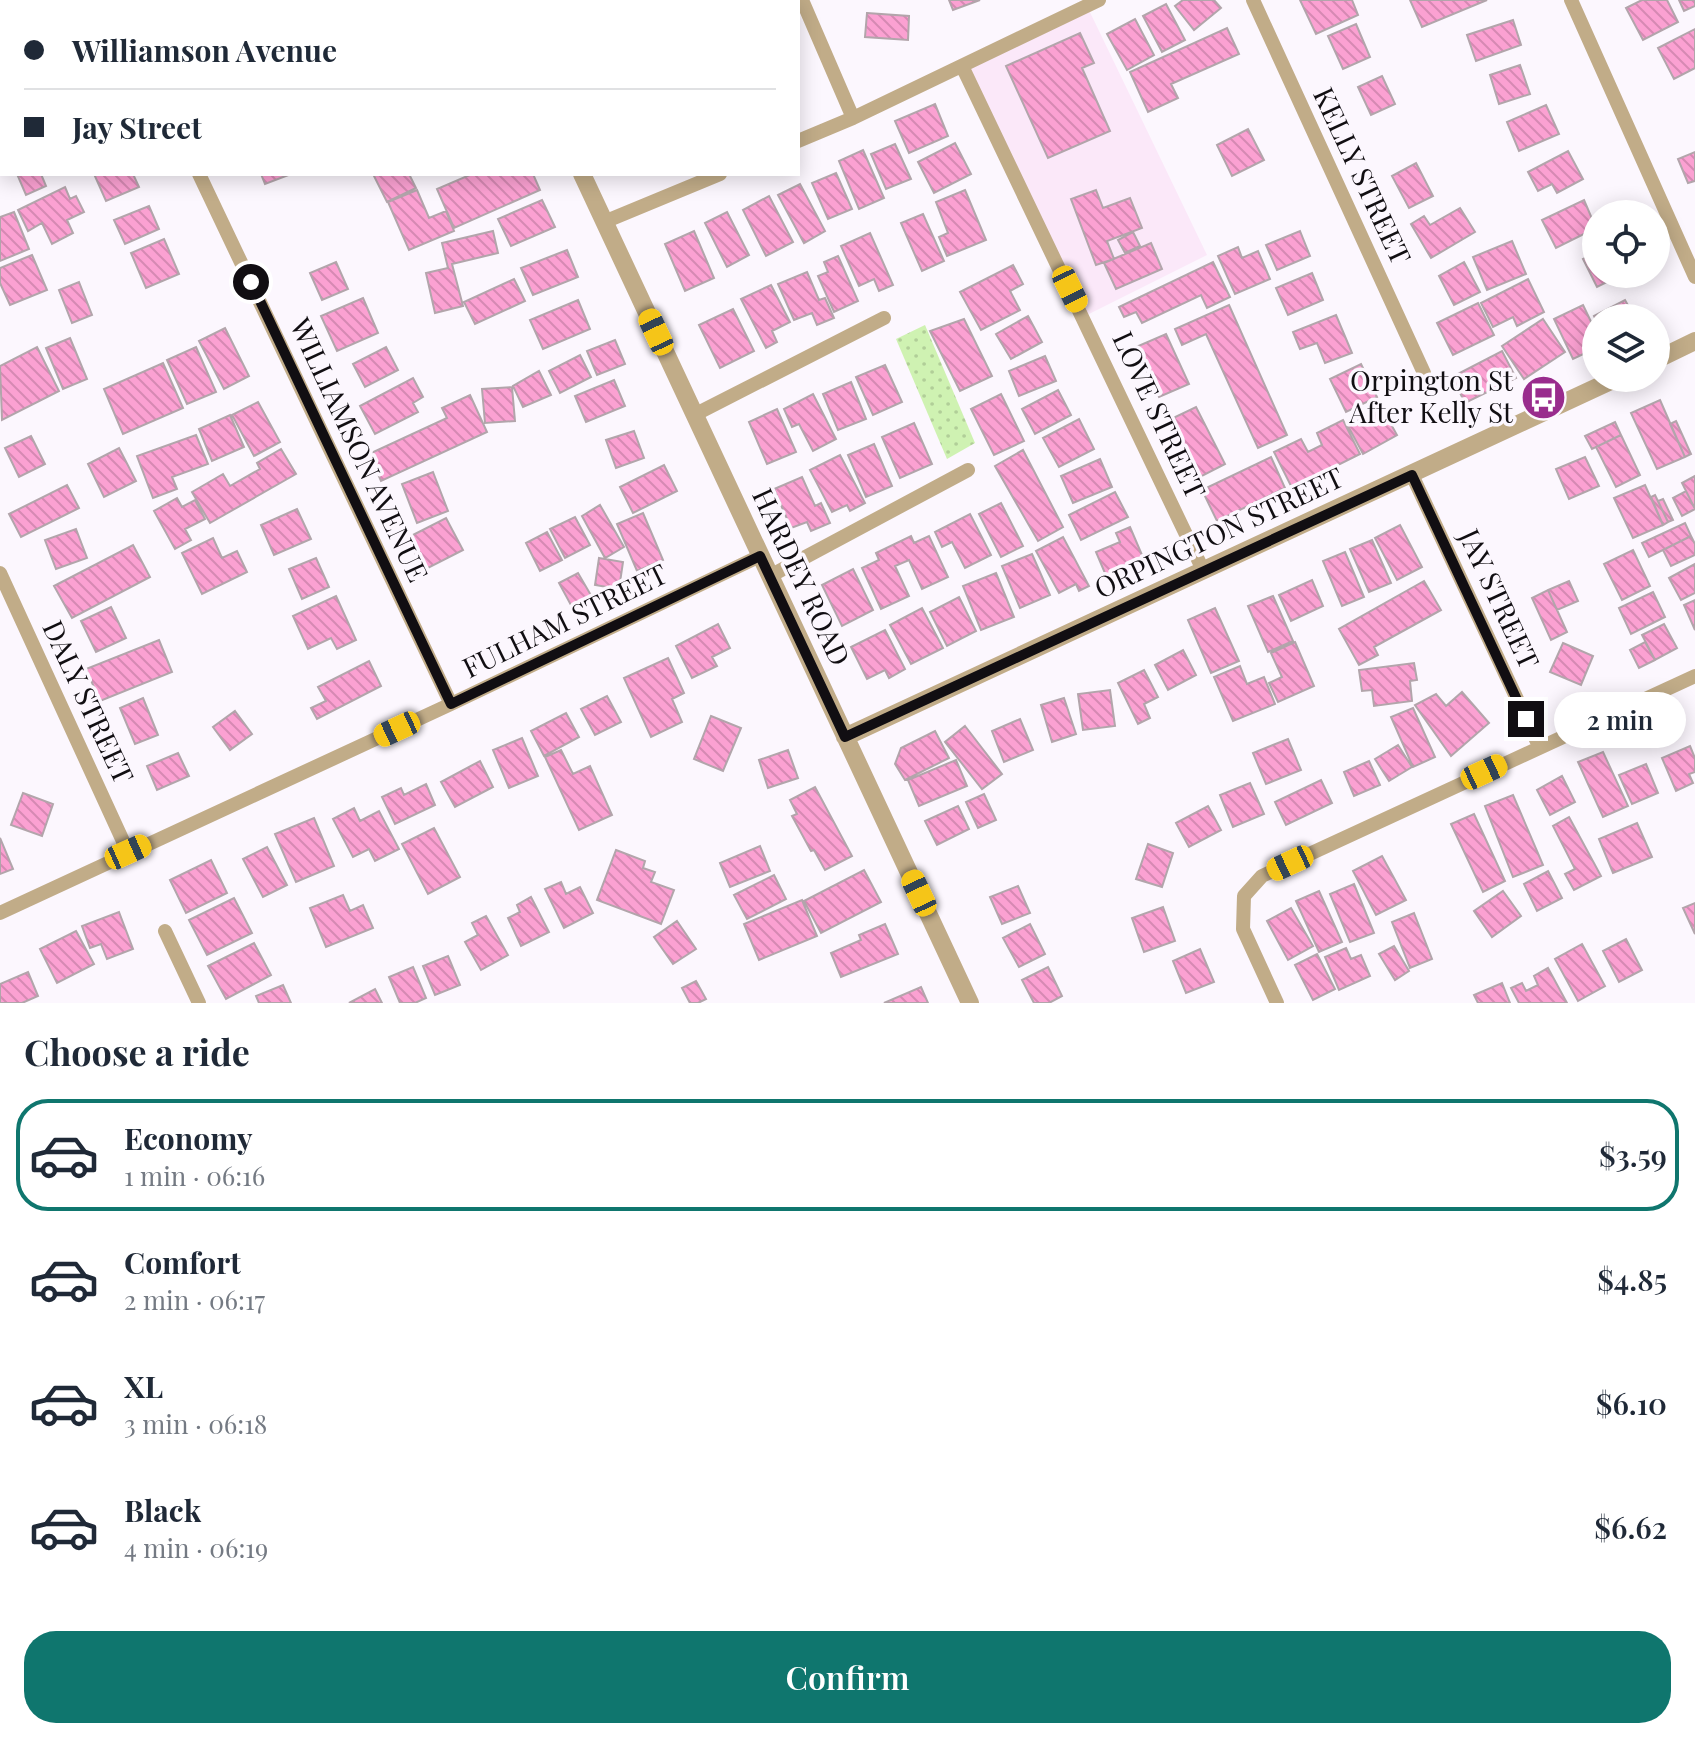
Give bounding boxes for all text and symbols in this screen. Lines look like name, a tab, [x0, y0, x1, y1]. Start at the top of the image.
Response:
text: Williamson Avenue	[72, 30, 337, 70]
street label: KELLY STREET	[1306, 81, 1421, 270]
text: Jay Street	[72, 107, 202, 147]
map controls	[1582, 200, 1670, 392]
button: locate	[1582, 200, 1670, 288]
car	[1049, 262, 1091, 316]
route start	[233, 264, 269, 300]
button: layers	[1582, 304, 1670, 392]
car	[635, 305, 677, 359]
street label: WILLIAMSON AVENUE	[283, 311, 438, 587]
street label: LOVE STREET	[1105, 325, 1215, 504]
place label: Orpington St After Kelly St	[1348, 361, 1514, 430]
bus stop icon: Orpington St After Kelly St	[1520, 373, 1568, 421]
street label: ORPINGTON STREET	[1088, 458, 1349, 606]
street label: HARDEY ROAD	[745, 482, 860, 671]
street label: JAY STREET	[1451, 522, 1549, 674]
street label: FULHAM STREET	[456, 554, 673, 685]
street label: DALY STREET	[35, 614, 143, 789]
callout: 2 min	[1554, 691, 1686, 747]
route end	[1508, 701, 1544, 737]
text: 2 min	[1587, 702, 1653, 737]
car	[370, 708, 424, 750]
car	[1457, 751, 1511, 793]
car	[101, 831, 155, 873]
car	[1263, 842, 1317, 884]
car	[898, 866, 940, 920]
text: Choose a ride	[24, 1027, 250, 1075]
text: Economy	[124, 1118, 253, 1158]
icon: car	[28, 1119, 100, 1191]
text: $3.59	[1599, 1135, 1667, 1175]
text: 1 min · 06:16	[124, 1158, 265, 1193]
text: Comfort	[124, 1242, 241, 1282]
icon: car	[28, 1243, 100, 1315]
text: $4.85	[1597, 1259, 1667, 1299]
text: 2 min · 06:17	[124, 1282, 265, 1317]
text: XL	[124, 1366, 163, 1406]
icon: car	[28, 1367, 100, 1439]
text: $6.10	[1596, 1383, 1667, 1423]
text: 3 min · 06:18	[124, 1406, 267, 1441]
text: Black	[124, 1490, 201, 1530]
icon: car	[28, 1491, 100, 1563]
text: $6.62	[1594, 1507, 1667, 1547]
text: 4 min · 06:19	[124, 1530, 268, 1565]
button: Confirm	[24, 1631, 1671, 1723]

